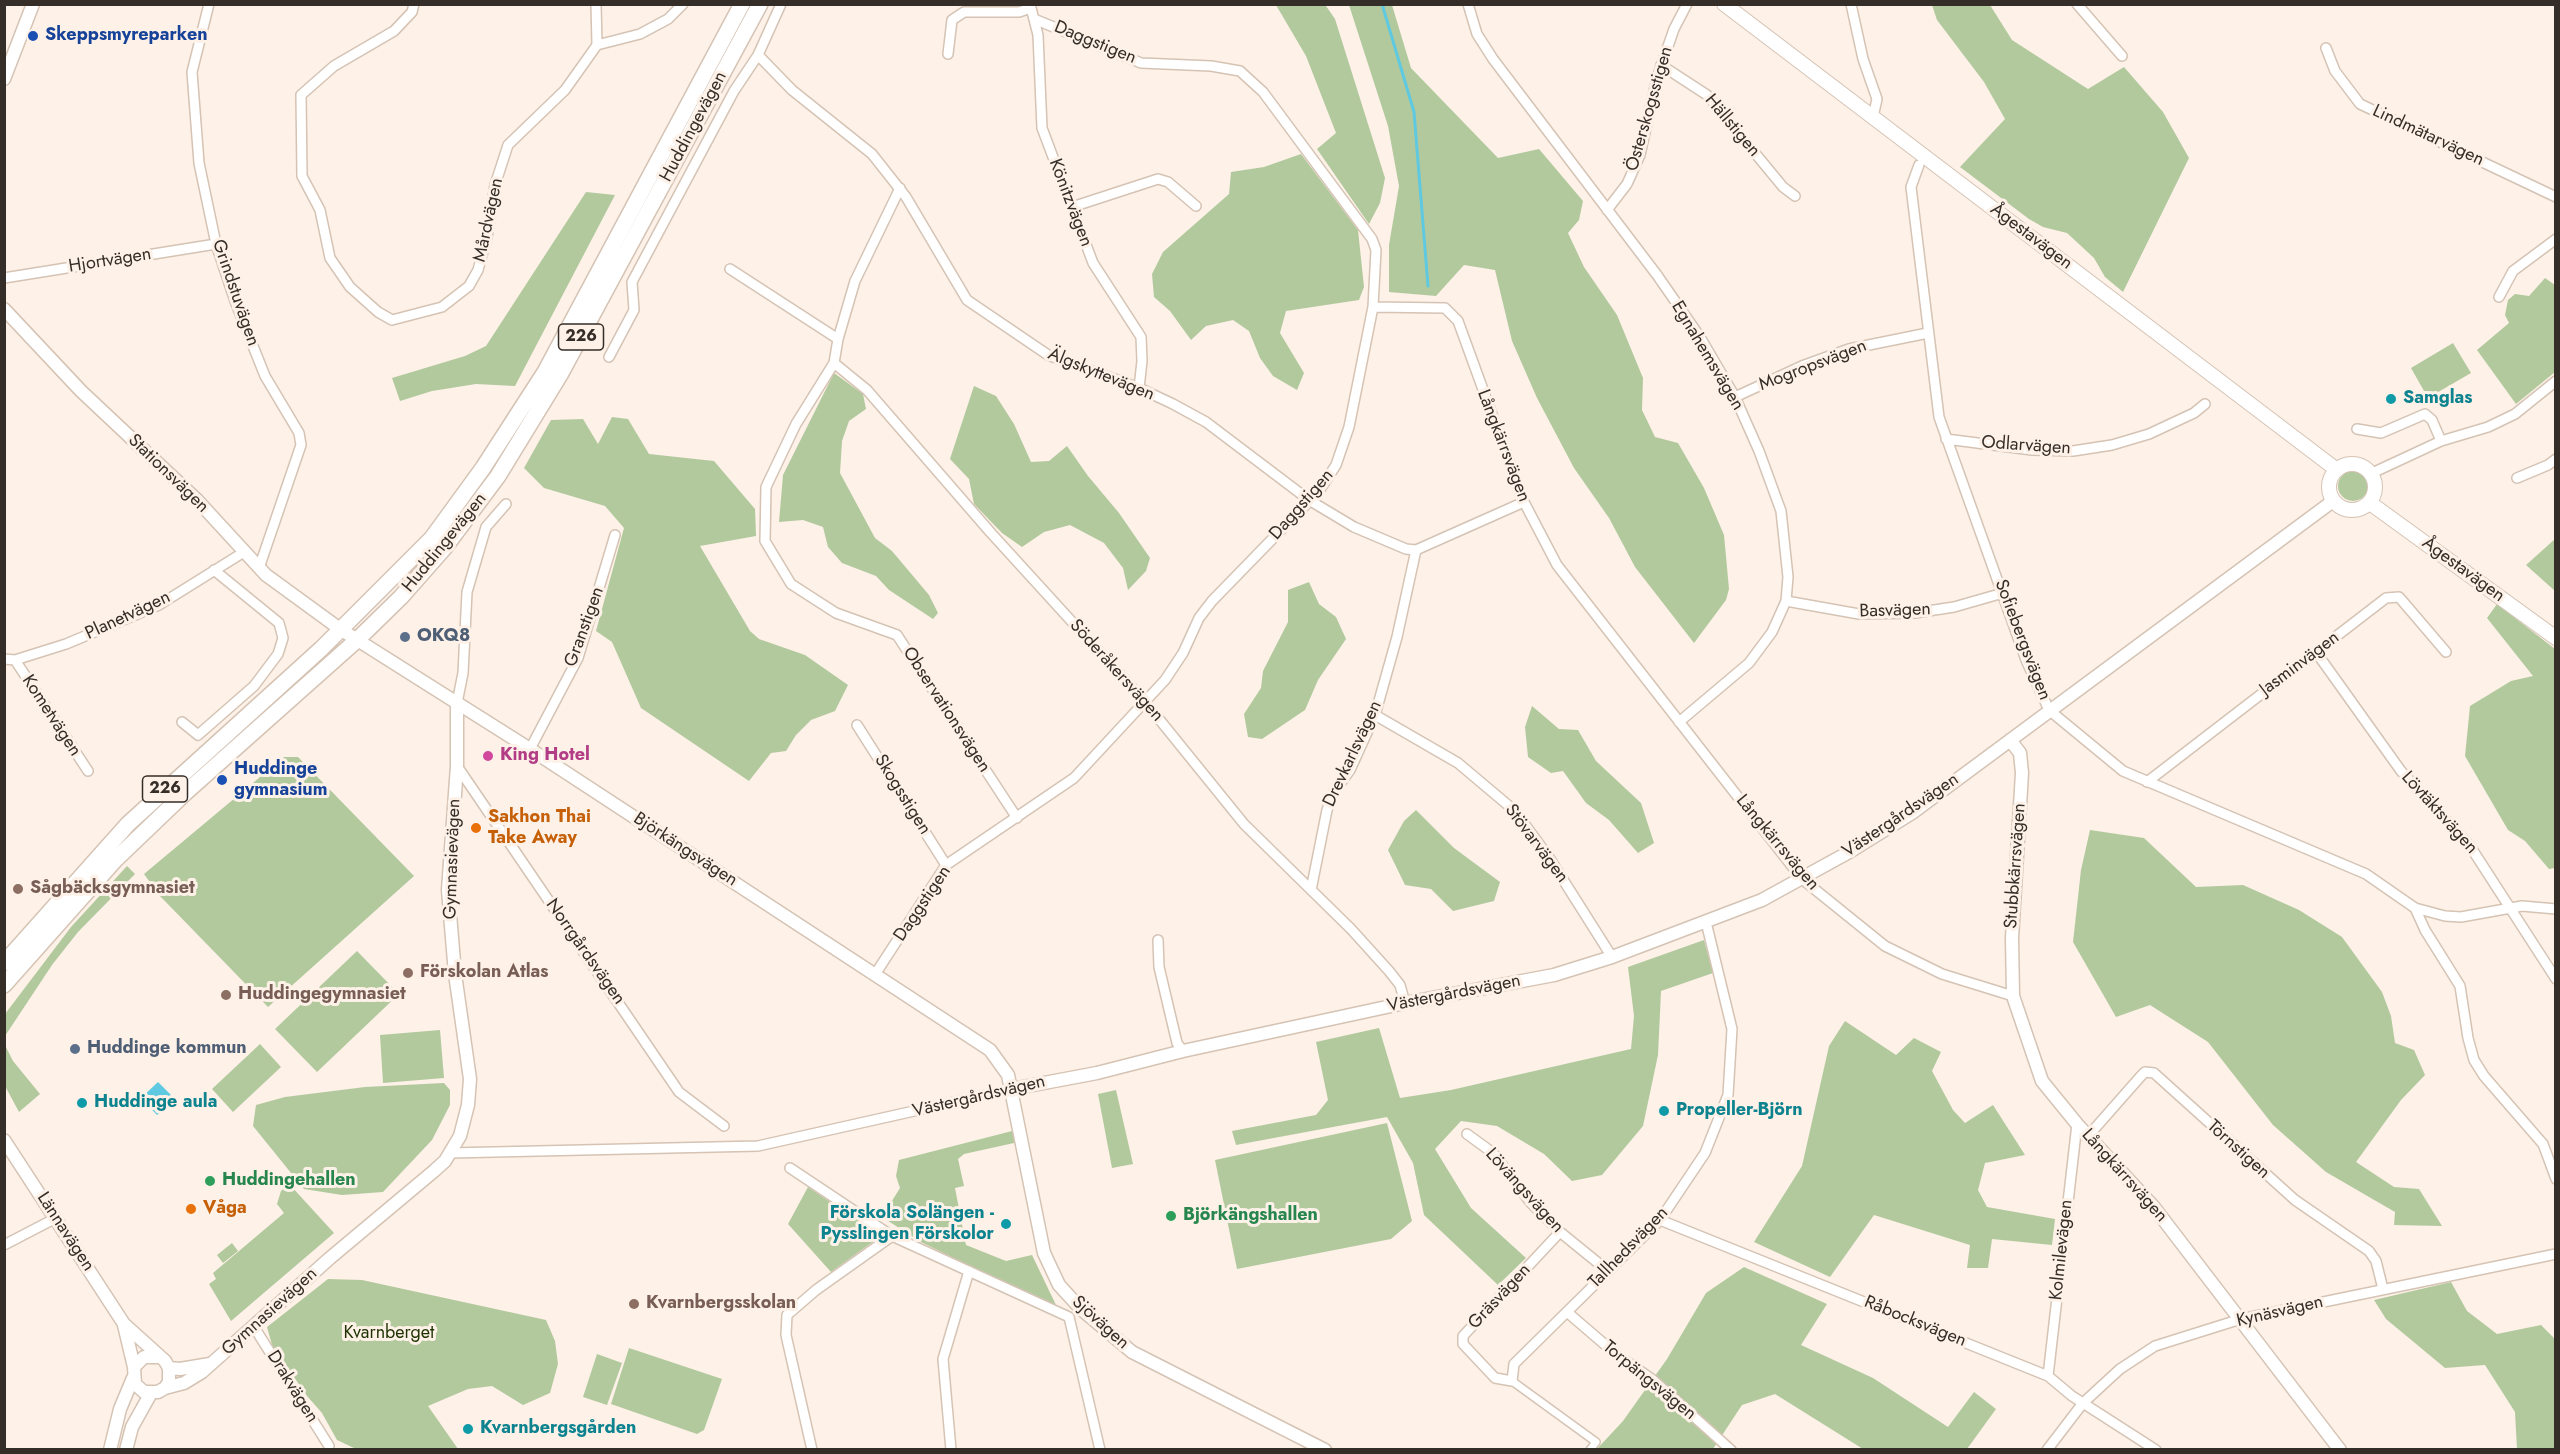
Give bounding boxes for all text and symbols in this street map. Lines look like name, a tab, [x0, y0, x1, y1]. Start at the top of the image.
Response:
street label: Daggstigen	[1051, 17, 1139, 69]
place label: Skeppsmyreparken	[45, 25, 208, 47]
marker: Skeppsmyreparken	[26, 29, 40, 43]
street label: Österskogsstigen	[1622, 44, 1678, 174]
street label: Huddingevägen	[656, 68, 732, 186]
street label: Hällstigen	[1700, 90, 1764, 162]
street label: Lindmätarvägen	[2369, 101, 2487, 171]
street label: Könitzvägen	[1043, 156, 1097, 250]
street label: Mårdvägen	[470, 176, 508, 264]
street label: Ågestavägen	[1986, 199, 2076, 275]
street label: Grindstuvägen	[207, 237, 263, 349]
street label: Hjortvägen	[67, 244, 153, 278]
street label: Egnahemsvägen	[1666, 297, 1748, 415]
road number: 226	[558, 324, 604, 350]
street label: Mogropsvägen	[1756, 336, 1870, 396]
street label: Älgskyttevägen	[1045, 344, 1157, 406]
street label: Långkärrsvägen	[1472, 387, 1534, 505]
place label: Samglas	[2403, 388, 2472, 410]
marker: Samglas	[2384, 392, 2398, 406]
street label: Stationsvägen	[123, 430, 213, 518]
street label: Odlarvägen	[1981, 432, 2071, 460]
street label: Daggstigen	[1265, 465, 1339, 545]
street label: Huddingevägen	[398, 489, 492, 597]
street label: Ågestavägen	[2417, 533, 2509, 607]
street label: Sofiebergsvägen	[1989, 577, 2055, 703]
street label: Granstigen	[561, 584, 609, 670]
street label: Planetvägen	[82, 587, 174, 645]
street label: Basvägen	[1859, 599, 1931, 623]
street label: Söderåkersvägen	[1064, 615, 1168, 727]
place label: OKQ8	[417, 626, 470, 648]
street label: Jasminvägen	[2256, 627, 2344, 701]
marker: OKQ8	[398, 630, 412, 644]
street label: Observationsvägen	[897, 643, 995, 777]
street label: Kometvägen	[17, 671, 85, 761]
street label: Drevkarlsvägen	[1319, 697, 1387, 811]
place label: King Hotel	[500, 745, 590, 767]
marker: King Hotel	[481, 749, 495, 763]
street label: Skogsstigen	[869, 751, 935, 839]
place label: Huddinge gymnasium	[234, 759, 327, 802]
street label: Lövtäktsvägen	[2396, 767, 2482, 859]
street label: Västergårdsvägen	[1839, 769, 1963, 863]
marker: Huddinge gymnasium	[215, 773, 229, 787]
road number: 226	[142, 776, 188, 802]
street label: Långkärrsvägen	[1731, 791, 1823, 895]
street label: Gymnasievägen	[440, 798, 466, 920]
street label: Stövarvägen	[1499, 800, 1573, 888]
street label: Stubbkärrsvägen	[2001, 802, 2031, 930]
place label: Sakhon Thai Take Away	[488, 807, 591, 850]
street label: Björkängsvägen	[629, 808, 741, 892]
marker: Sakhon Thai Take Away	[469, 821, 483, 835]
street label: Daggstigen	[890, 862, 956, 946]
place label: Sågbäcksgymnasiet	[30, 878, 195, 900]
marker: Sågbäcksgymnasiet	[11, 882, 25, 896]
street label: Norrgårdsvägen	[541, 895, 629, 1009]
place label: Förskolan Atlas	[420, 962, 548, 984]
marker: Förskolan Atlas	[401, 966, 415, 980]
street label: Västergårdsvägen	[1385, 970, 1523, 1018]
place label: Huddingegymnasiet	[238, 984, 406, 1006]
marker: Huddingegymnasiet	[219, 988, 233, 1002]
place label: Huddinge kommun	[87, 1038, 247, 1060]
marker: Huddinge kommun	[68, 1042, 82, 1056]
street label: Västergårdsvägen	[911, 1071, 1047, 1123]
place label: Huddinge aula	[94, 1092, 217, 1114]
marker: Huddinge aula	[75, 1096, 89, 1110]
place label: Propeller-Björn	[1676, 1100, 1803, 1122]
marker: Propeller-Björn	[1657, 1104, 1671, 1118]
street label: Törnstigen	[2202, 1116, 2274, 1184]
street label: Långkärrsvägen	[2076, 1125, 2172, 1227]
street label: Lövängsvägen	[1480, 1144, 1568, 1238]
place label: Huddingehallen	[222, 1170, 356, 1192]
marker: Huddingehallen	[203, 1174, 217, 1188]
street label: Lännavägen	[31, 1188, 99, 1276]
place label: Våga	[203, 1198, 247, 1220]
street label: Kolmilevägen	[2046, 1199, 2078, 1301]
marker: Våga	[184, 1202, 198, 1216]
place label: Förskola Solängen - Pysslingen Förskolor	[821, 1203, 994, 1246]
street label: Tallhedsvägen	[1585, 1203, 1673, 1293]
place label: Björkängshallen	[1183, 1205, 1318, 1227]
marker: Björkängshallen	[1164, 1209, 1178, 1223]
marker: Förskola Solängen - Pysslingen Förskolor	[999, 1217, 1013, 1231]
street label: Gräsvägen	[1464, 1260, 1536, 1334]
street label: Gymnasievägen	[218, 1264, 322, 1360]
street label: Sjövägen	[1067, 1292, 1133, 1354]
street label: Råbocksvägen	[1861, 1292, 1969, 1352]
street label: Kynäsvägen	[2235, 1292, 2325, 1332]
place label: Kvarnbergsskolan	[646, 1293, 796, 1315]
marker: Kvarnbergsskolan	[627, 1297, 641, 1311]
park label: Kvarnberget	[344, 1323, 434, 1345]
street label: Torpängsvägen	[1598, 1337, 1700, 1425]
street label: Drakvägen	[261, 1347, 323, 1427]
place label: Kvarnbergsgården	[480, 1418, 636, 1440]
marker: Kvarnbergsgården	[461, 1422, 475, 1436]

